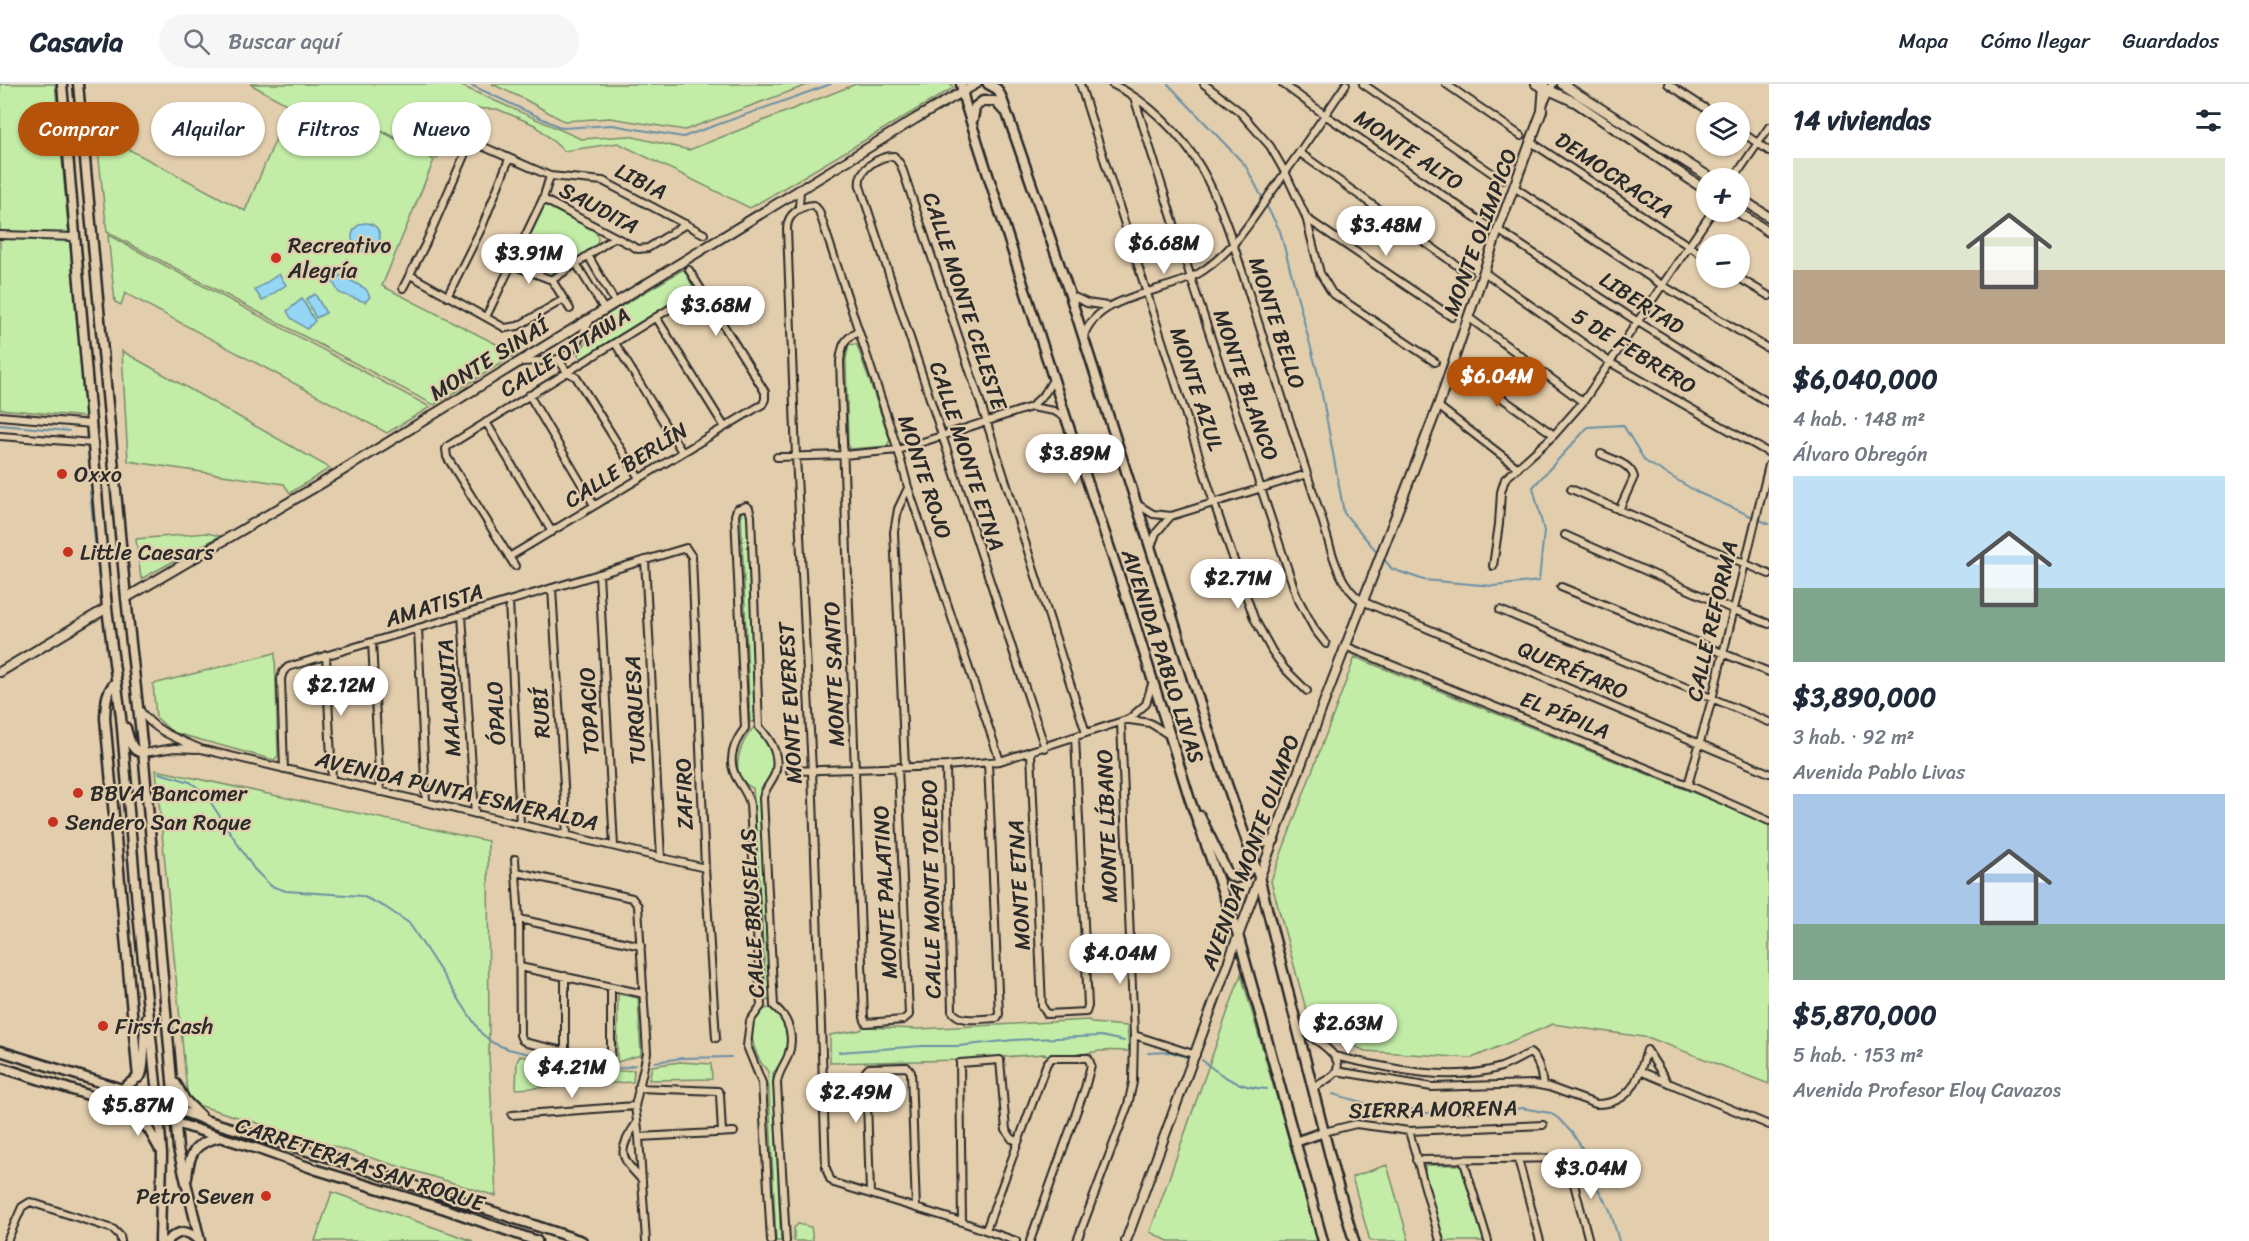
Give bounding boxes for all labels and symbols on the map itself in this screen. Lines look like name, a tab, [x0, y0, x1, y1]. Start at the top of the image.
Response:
street label: MONTE ALTO	[1346, 99, 1472, 201]
street label: DEMOCRACIA	[1547, 121, 1681, 229]
street label: MONTE OLIMPICO	[1432, 143, 1528, 321]
street label: LIBIA	[608, 151, 674, 211]
street label: SAUDITA	[552, 171, 646, 245]
street label: CALLE MONTE CELESTE	[911, 187, 1019, 417]
pin: $3.48M	[1337, 206, 1435, 257]
pin: $6.68M	[1115, 224, 1213, 275]
place label: Recreativo Alegría	[287, 226, 391, 290]
pin: $3.91M	[480, 234, 578, 285]
marker: Recreativo Alegría	[269, 251, 283, 265]
street label: MONTE BELLO	[1237, 252, 1317, 394]
street label: LIBERTAD	[1591, 261, 1693, 345]
pin: $3.68M	[667, 286, 765, 337]
street label: CALLE OTTAWA	[492, 296, 638, 408]
street label: 5 DE FEBRERO	[1564, 297, 1704, 405]
street label: MONTE BLANCO	[1202, 304, 1290, 466]
street label: MONTE SINAÍ	[421, 306, 558, 411]
street label: MONTE AZUL	[1159, 322, 1235, 456]
street label: CALLE MONTE ETNA	[918, 356, 1016, 556]
pin: $6.04M	[1448, 357, 1546, 408]
street label: MONTE ROJO	[887, 410, 963, 544]
street label: CALLE BERLÍN	[556, 411, 696, 519]
pin: $3.89M	[1026, 434, 1124, 485]
place label: Oxxo	[74, 455, 122, 494]
marker: Oxxo	[55, 467, 69, 481]
place label: Little Caesars	[80, 533, 215, 572]
street label: CALLE REFORMA	[1675, 537, 1749, 705]
street label: AVENIDA PABLO LIVAS	[1110, 543, 1216, 768]
marker: Little Caesars	[61, 545, 75, 559]
pin: $2.71M	[1189, 559, 1287, 610]
street label: AMATISTA	[379, 572, 488, 639]
street label: MONTE SANTO	[812, 601, 856, 747]
street label: MONTE EVEREST	[766, 619, 814, 785]
street label: QUERÉTARO	[1512, 629, 1634, 711]
street label: MALAQUITA	[425, 638, 473, 758]
street label: TURQUESA	[613, 654, 657, 766]
pin: $2.12M	[292, 666, 390, 717]
street label: TOPACIO	[567, 666, 611, 756]
street label: EL PÍPILA	[1514, 679, 1616, 751]
street label: ÓPALO	[475, 680, 517, 746]
street label: RUBÍ	[520, 685, 562, 739]
street label: AVENIDA MONTE OLIMPO	[1189, 729, 1311, 976]
street label: AVENIDA PUNTA ESMERALDA	[311, 739, 602, 843]
street label: MONTE LÍBANO	[1085, 749, 1129, 903]
street label: ZAFIRO	[663, 757, 705, 831]
place label: BBVA Bancomer	[90, 774, 249, 813]
street label: CALLE MONTE TOLEDO	[910, 779, 952, 999]
marker: BBVA Bancomer	[71, 786, 85, 800]
place label: Sendero San Roque	[65, 803, 251, 842]
street label: MONTE PALATINO	[861, 804, 909, 980]
marker: Sendero San Roque	[46, 815, 60, 829]
street label: MONTE ETNA	[996, 819, 1042, 951]
street label: CALLE BRUSELAS	[728, 827, 776, 999]
pin: $4.04M	[1071, 934, 1169, 985]
pin: $2.63M	[1299, 1004, 1397, 1055]
place label: First Cash	[115, 1007, 213, 1046]
marker: First Cash	[96, 1019, 110, 1033]
pin: $4.21M	[523, 1048, 621, 1099]
pin: $2.49M	[807, 1073, 905, 1124]
pin: $5.87M	[89, 1086, 187, 1137]
street label: SIERRA MORENA	[1348, 1088, 1518, 1130]
street label: CARRETERA A SAN ROQUE	[230, 1105, 491, 1223]
pin: $3.04M	[1542, 1149, 1640, 1200]
place label: Petro Seven	[136, 1177, 254, 1216]
marker: Petro Seven	[259, 1189, 273, 1203]

